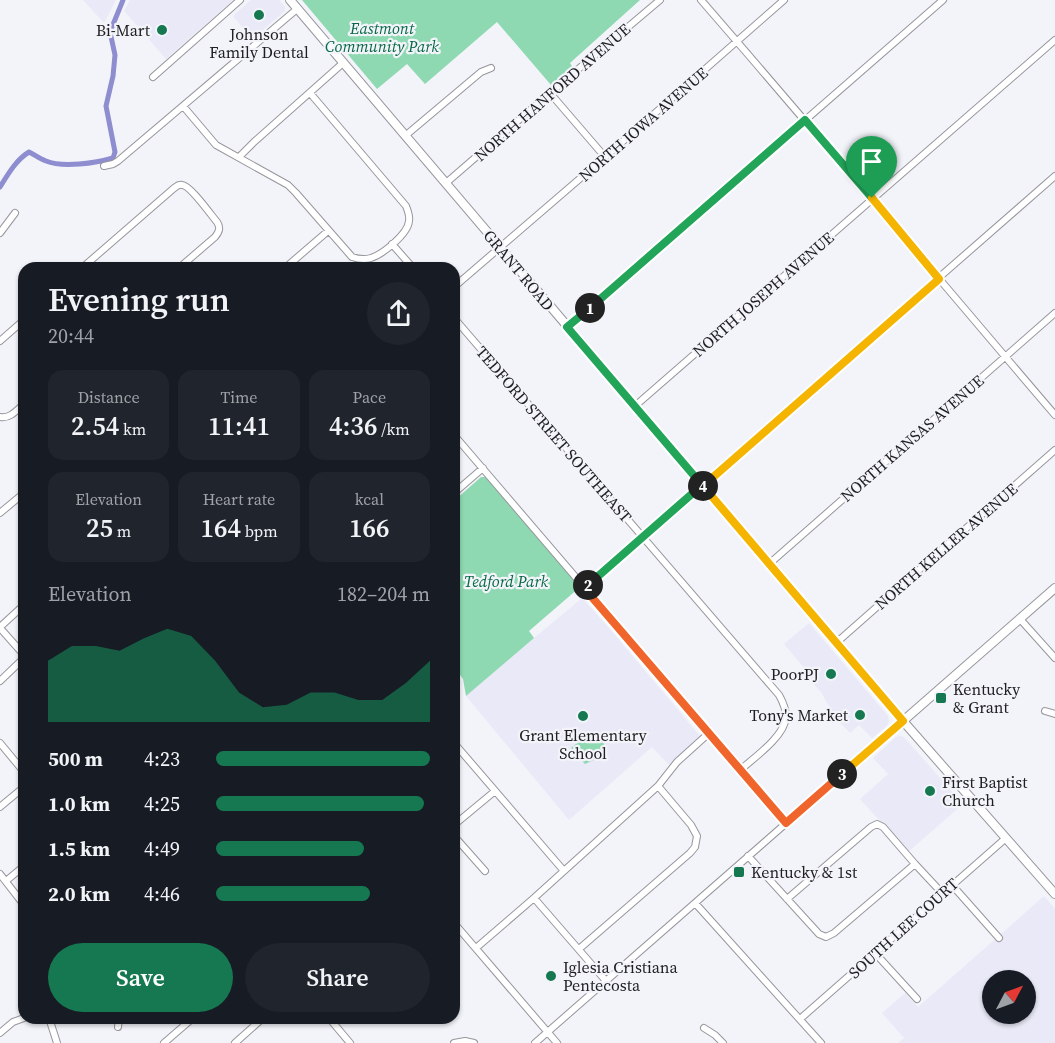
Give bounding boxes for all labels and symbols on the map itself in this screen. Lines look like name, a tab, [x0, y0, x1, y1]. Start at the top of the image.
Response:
marker: Johnson Family Dental	[252, 8, 266, 22]
park label: Eastmont Community Park	[325, 17, 439, 57]
street label: NORTH HANFORD AVENUE	[469, 18, 635, 166]
place label: Bi-Mart	[96, 19, 151, 41]
marker: Bi-Mart	[155, 23, 169, 37]
place label: Johnson Family Dental	[209, 23, 309, 63]
street label: NORTH IOWA AVENUE	[574, 62, 713, 186]
pin	[846, 136, 897, 198]
street label: GRANT ROAD	[479, 225, 559, 315]
street label: NORTH JOSEPH AVENUE	[688, 226, 839, 361]
pin: 1	[575, 293, 605, 323]
street label: TEDFORD STREET SOUTHEAST	[471, 341, 637, 527]
street label: NORTH KANSAS AVENUE	[836, 369, 989, 506]
pin: 4	[688, 471, 718, 501]
street label: NORTH KELLER AVENUE	[870, 478, 1022, 614]
park label: Tedford Park	[464, 570, 549, 592]
pin: 2	[573, 570, 603, 600]
place label: PoorPJ	[771, 663, 819, 685]
marker: PoorPJ	[824, 667, 838, 681]
place label: Kentucky & Grant	[953, 678, 1021, 718]
marker: Kentucky & Grant	[934, 691, 948, 705]
place label: Tony's Market	[750, 704, 849, 726]
marker: Tony's Market	[853, 708, 867, 722]
marker: Grant Elementary School	[576, 709, 590, 723]
place label: Grant Elementary School	[519, 724, 647, 764]
pin: 3	[827, 759, 857, 789]
place label: First Baptist Church	[942, 771, 1028, 811]
marker: First Baptist Church	[923, 784, 937, 798]
place label: Kentucky & 1st	[751, 861, 858, 883]
marker: Kentucky & 1st	[732, 865, 746, 879]
street label: SOUTH LEE COURT	[843, 872, 963, 983]
place label: Iglesia Cristiana Pentecosta	[563, 956, 679, 996]
marker: Iglesia Cristiana Pentecosta	[544, 969, 558, 983]
north arrow	[982, 970, 1036, 1024]

